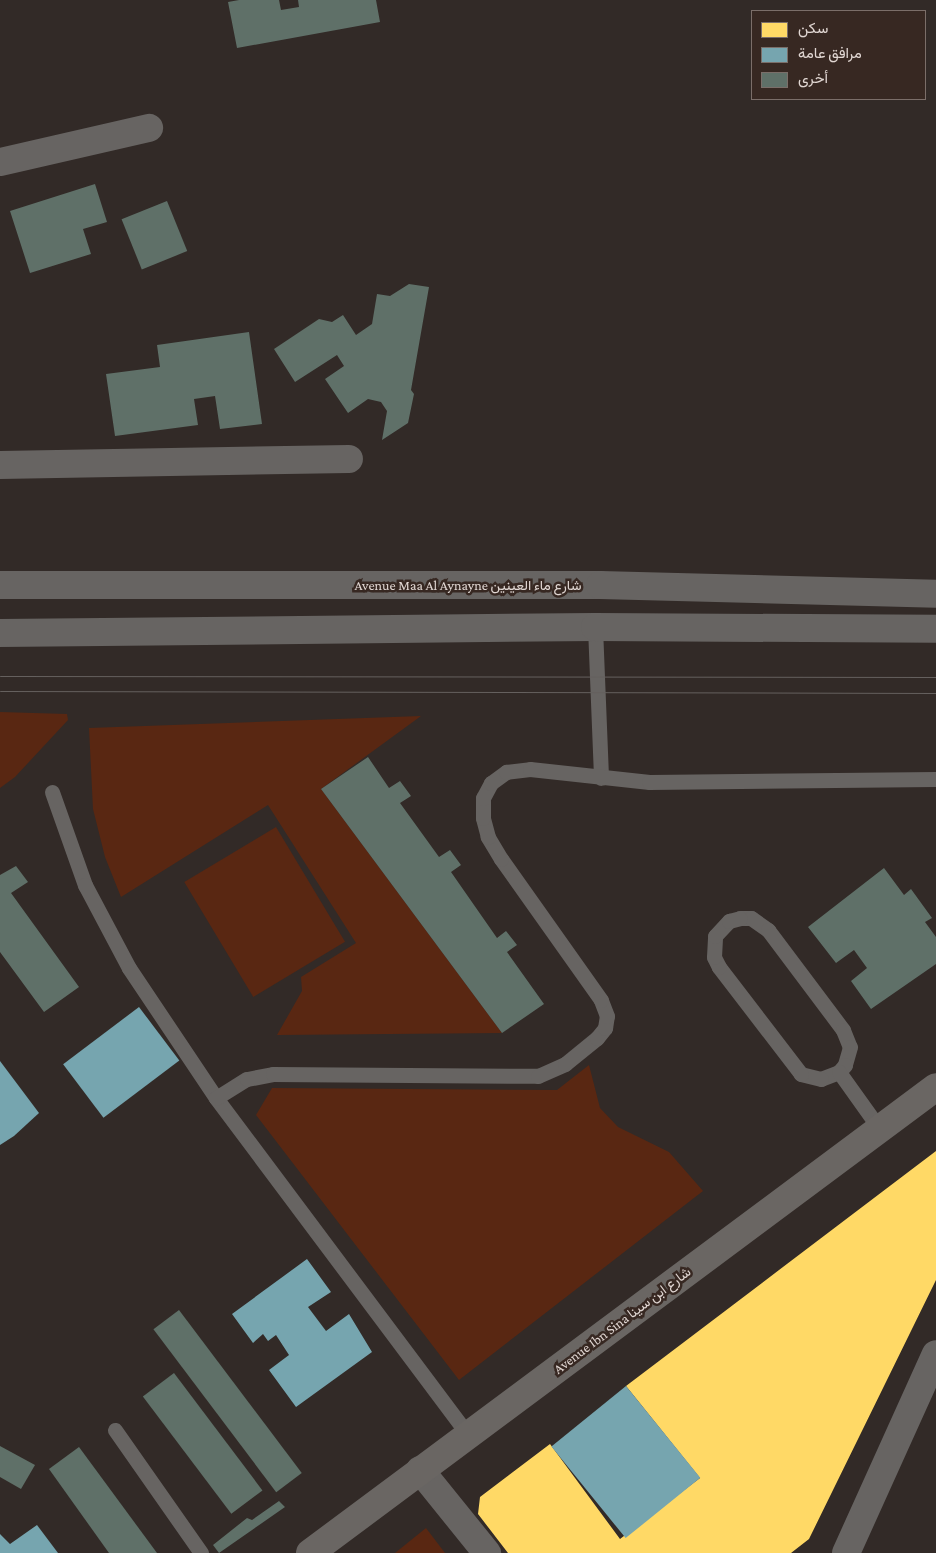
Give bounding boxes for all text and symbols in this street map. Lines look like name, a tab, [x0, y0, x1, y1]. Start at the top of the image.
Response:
legend	[751, 10, 926, 100]
text: سكن	[798, 20, 828, 36]
text: مرافق عامة	[798, 45, 862, 61]
text: أخرى	[798, 70, 828, 86]
street label: Avenue Maa Al Aynayne شارع ماء العينين	[354, 577, 582, 593]
street label: Avenue Ibn Sina شارع ابن سينا	[550, 1263, 694, 1377]

